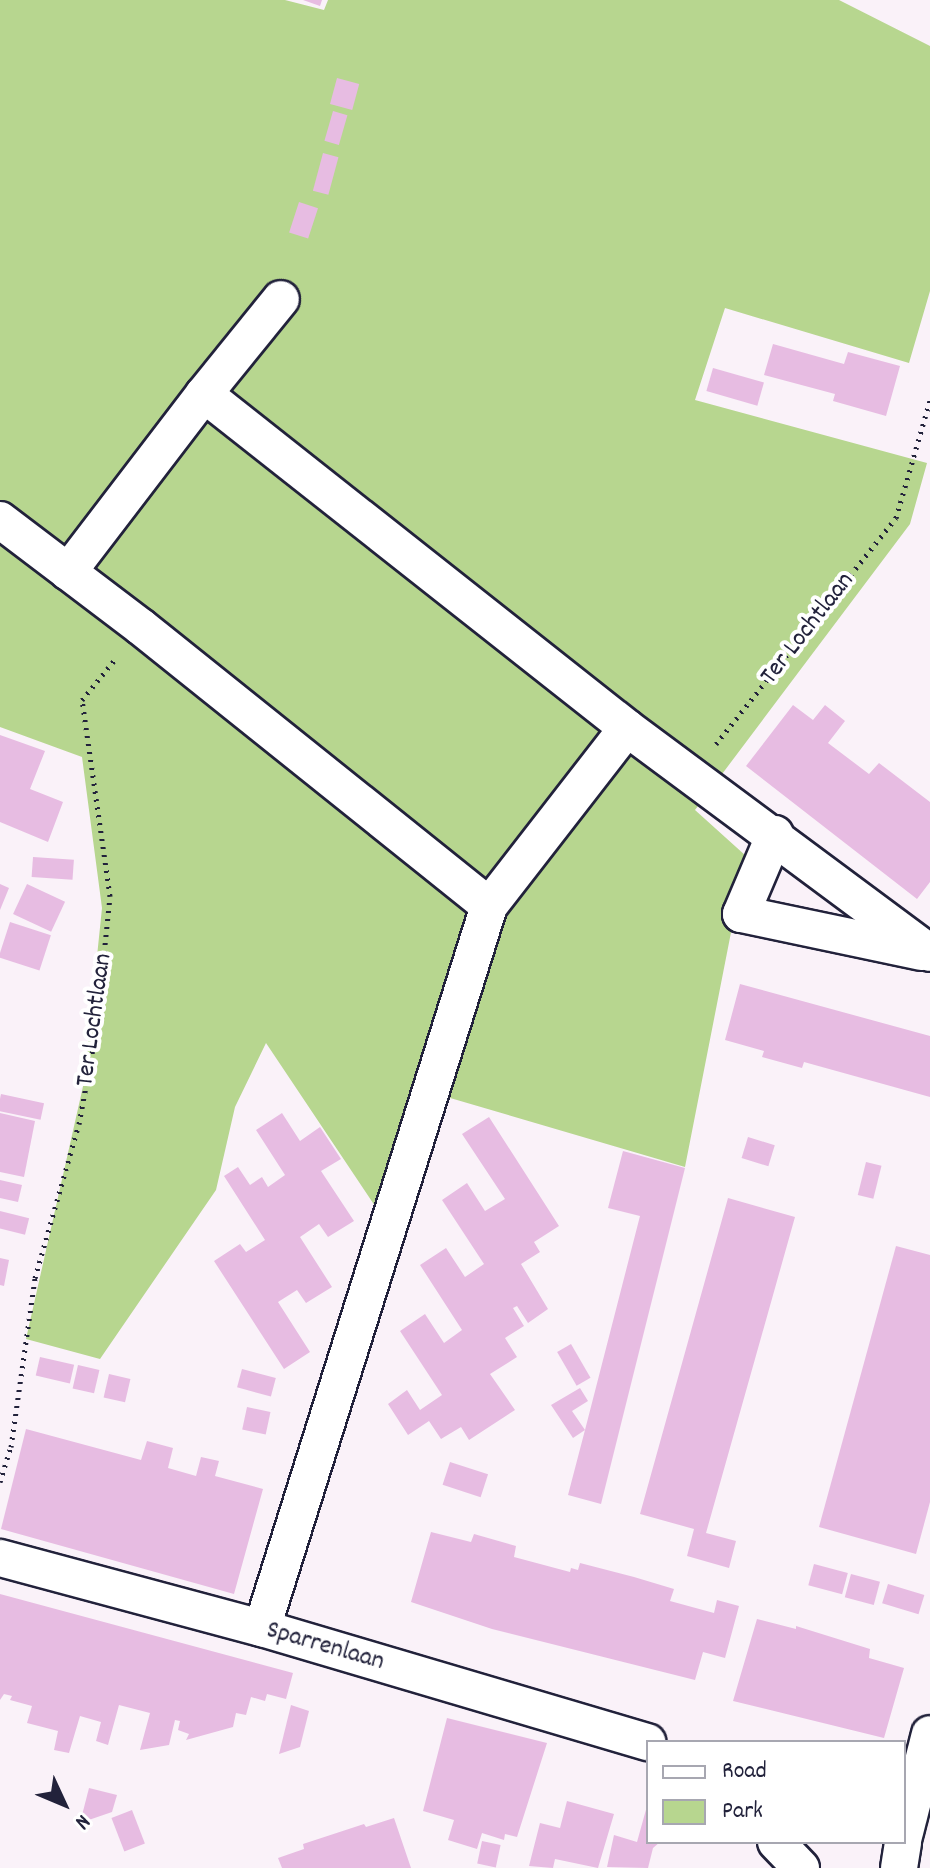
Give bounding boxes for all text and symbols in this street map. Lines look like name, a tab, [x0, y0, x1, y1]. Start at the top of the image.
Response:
street label: Ter Lochtlaan	[754, 567, 862, 691]
street label: Ter Lochtlaan	[70, 951, 120, 1089]
street label: Sparrenlaan	[263, 1615, 387, 1679]
legend	[646, 1740, 906, 1844]
text: Road	[722, 1755, 767, 1789]
north arrow	[24, 1764, 104, 1844]
text: Park	[722, 1795, 763, 1829]
text: N	[67, 1806, 97, 1836]

